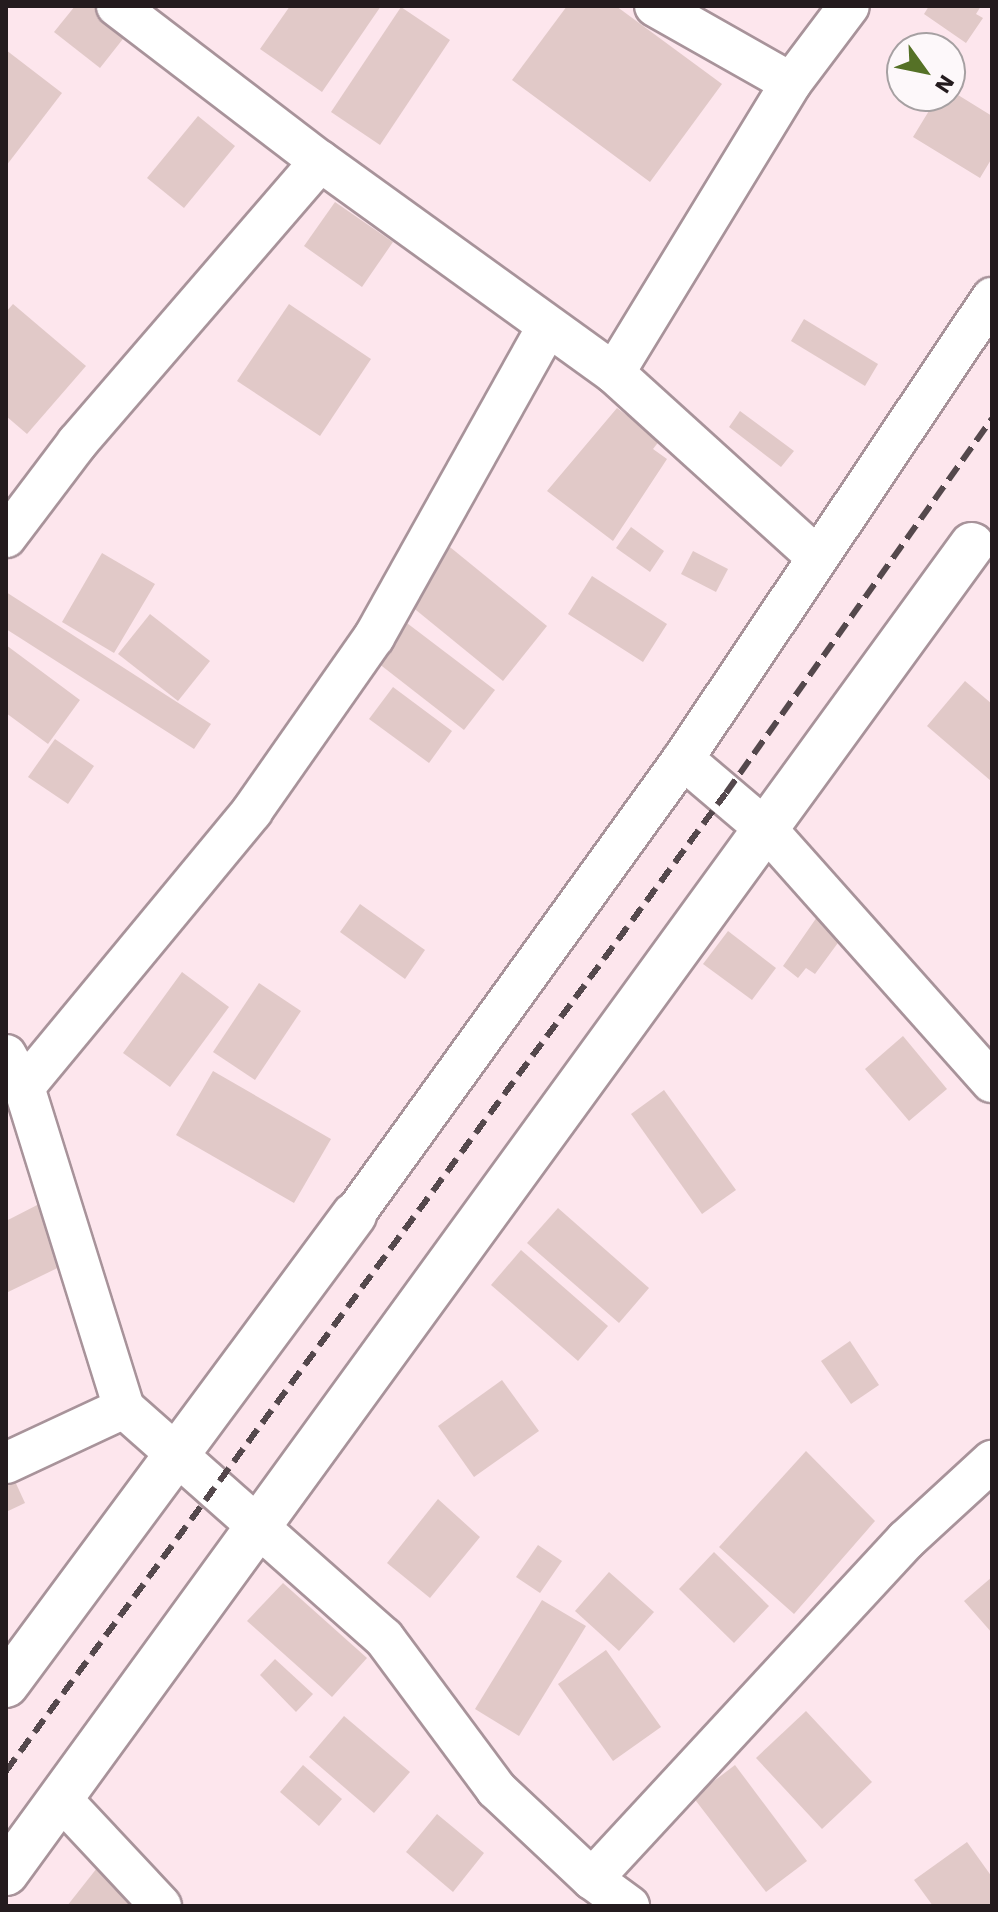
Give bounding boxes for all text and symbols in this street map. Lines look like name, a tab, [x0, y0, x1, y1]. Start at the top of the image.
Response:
north arrow	[886, 32, 966, 112]
text: N	[930, 71, 960, 98]

